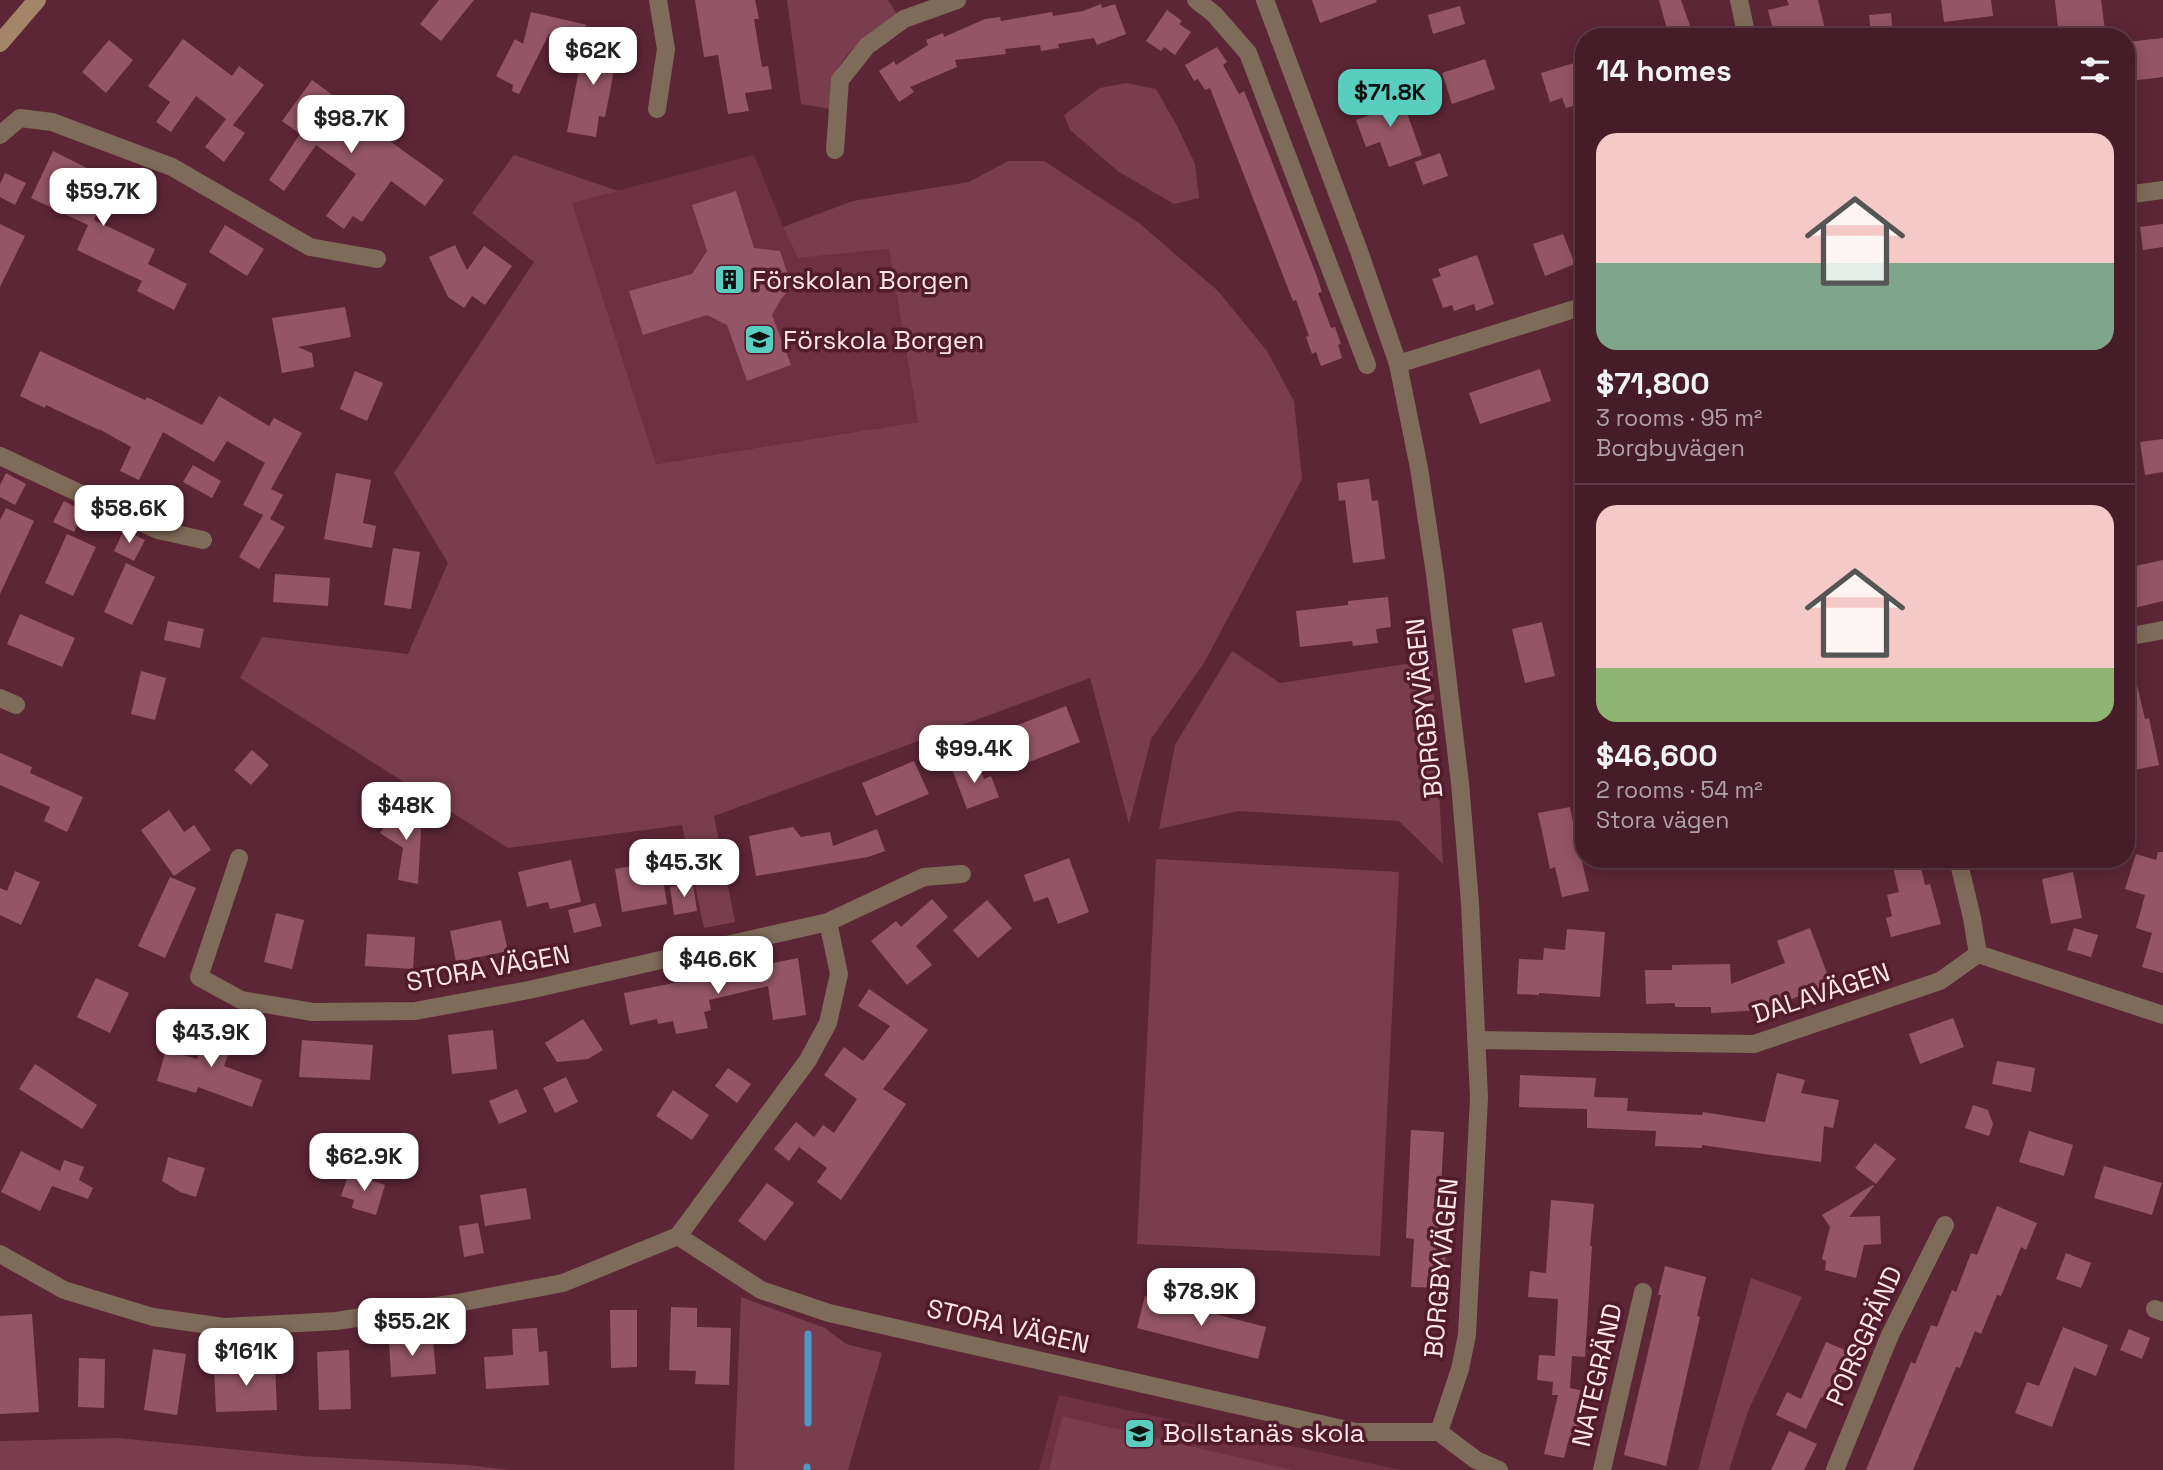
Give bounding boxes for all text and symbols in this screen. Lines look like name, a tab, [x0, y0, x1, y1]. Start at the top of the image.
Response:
pin: $62K	[552, 28, 634, 87]
text: $62K	[565, 35, 621, 65]
text: 14 homes	[1596, 51, 1732, 90]
icon: filters	[2076, 51, 2114, 89]
pin: $71.8K	[1333, 69, 1447, 129]
text: $71.8K	[1354, 77, 1426, 107]
pin: $98.7K	[294, 96, 408, 155]
text: $98.7K	[313, 103, 389, 133]
pin: $59.7K	[46, 168, 160, 228]
text: $59.7K	[66, 176, 140, 206]
icon: home	[1792, 178, 1918, 304]
building icon: Förskolan Borgen	[712, 263, 746, 297]
place label: Förskolan Borgen	[752, 263, 969, 297]
school or university icon: Förskola Borgen	[743, 323, 777, 357]
place label: Förskola Borgen	[783, 323, 984, 357]
text: $71,800	[1596, 364, 1710, 403]
text: 3 rooms · 95 m²	[1596, 403, 1762, 433]
text: Borgbyvägen	[1596, 433, 1745, 463]
pin: $58.6K	[72, 486, 186, 545]
text: $58.6K	[91, 493, 167, 523]
icon: home	[1792, 550, 1918, 676]
street label: BORGBYVÄGEN	[1398, 616, 1450, 800]
pin: $99.4K	[917, 726, 1031, 785]
text: $99.4K	[935, 733, 1013, 763]
text: $46,600	[1596, 736, 1718, 775]
text: 2 rooms · 54 m²	[1596, 775, 1763, 805]
pin: $48K	[365, 782, 447, 842]
text: $48K	[378, 790, 434, 820]
text: Stora vägen	[1596, 805, 1729, 835]
pin: $45.3K	[627, 839, 741, 899]
text: $45.3K	[645, 847, 723, 877]
pin: $46.6K	[661, 936, 775, 996]
street label: STORA VÄGEN	[403, 937, 573, 999]
text: $46.6K	[679, 944, 757, 974]
street label: DALAVÄGEN	[1748, 955, 1894, 1031]
pin: $43.9K	[154, 1010, 268, 1069]
text: $43.9K	[172, 1017, 250, 1047]
pin: $62.9K	[307, 1134, 421, 1193]
text: $62.9K	[325, 1141, 403, 1171]
street label: BORGBYVÄGEN	[1416, 1177, 1466, 1359]
street label: PORSGRÄND	[1818, 1261, 1910, 1411]
pin: $78.9K	[1144, 1268, 1258, 1328]
text: $78.9K	[1163, 1276, 1239, 1306]
street label: STORA VÄGEN	[923, 1291, 1093, 1361]
pin: $55.2K	[355, 1298, 469, 1358]
street label: NATEGRÄND	[1564, 1300, 1630, 1450]
text: $55.2K	[374, 1306, 450, 1336]
pin: $161K	[197, 1328, 295, 1388]
text: $161K	[214, 1336, 278, 1366]
school or university icon: Bollstanäs skola	[1123, 1416, 1157, 1450]
place label: Bollstanäs skola	[1163, 1416, 1365, 1450]

